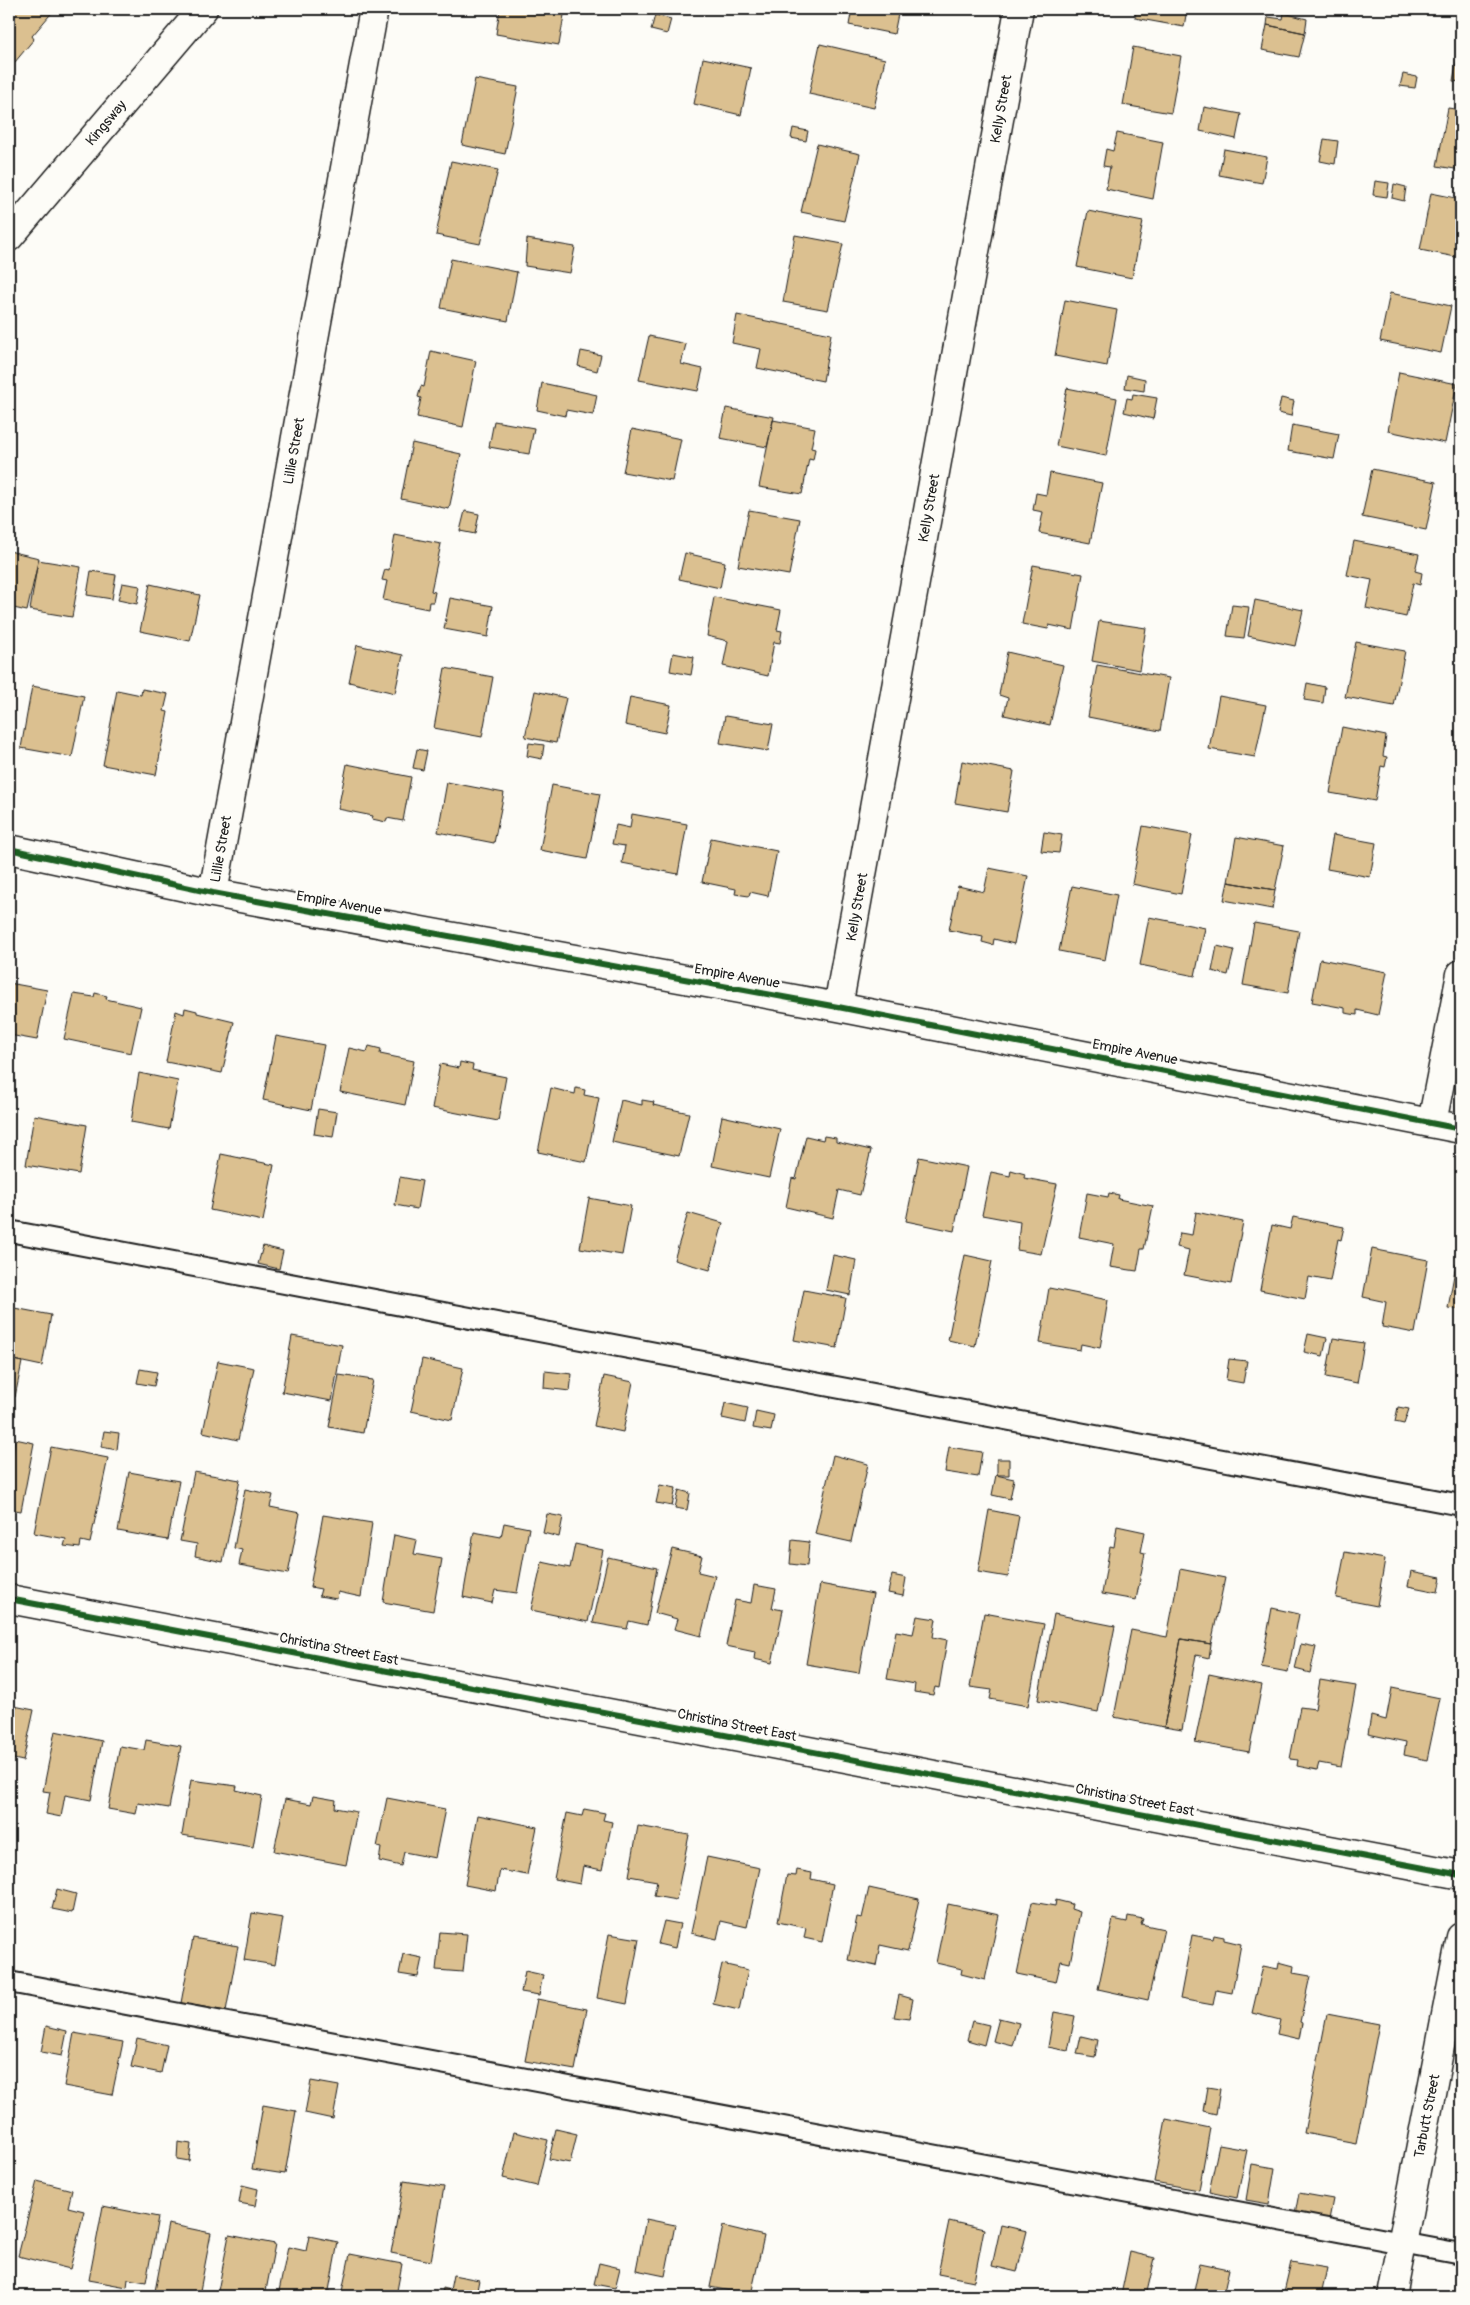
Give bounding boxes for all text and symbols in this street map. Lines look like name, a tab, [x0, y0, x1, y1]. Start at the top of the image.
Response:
street label: Kelly Street	[987, 73, 1015, 144]
street label: Kingsway	[82, 97, 130, 149]
street label: Lillie Street	[280, 416, 308, 486]
street label: Kelly Street	[915, 472, 943, 543]
street label: Lillie Street	[207, 814, 235, 884]
street label: Kelly Street	[843, 871, 871, 942]
street label: Empire Avenue	[295, 887, 383, 919]
street label: Empire Avenue	[693, 960, 781, 992]
street label: Empire Avenue	[1091, 1035, 1179, 1069]
street label: Christina Street East	[278, 1629, 400, 1669]
street label: Christina Street East	[676, 1705, 798, 1745]
street label: Christina Street East	[1074, 1780, 1196, 1820]
street label: Tarbutt Street	[1411, 2072, 1443, 2159]

